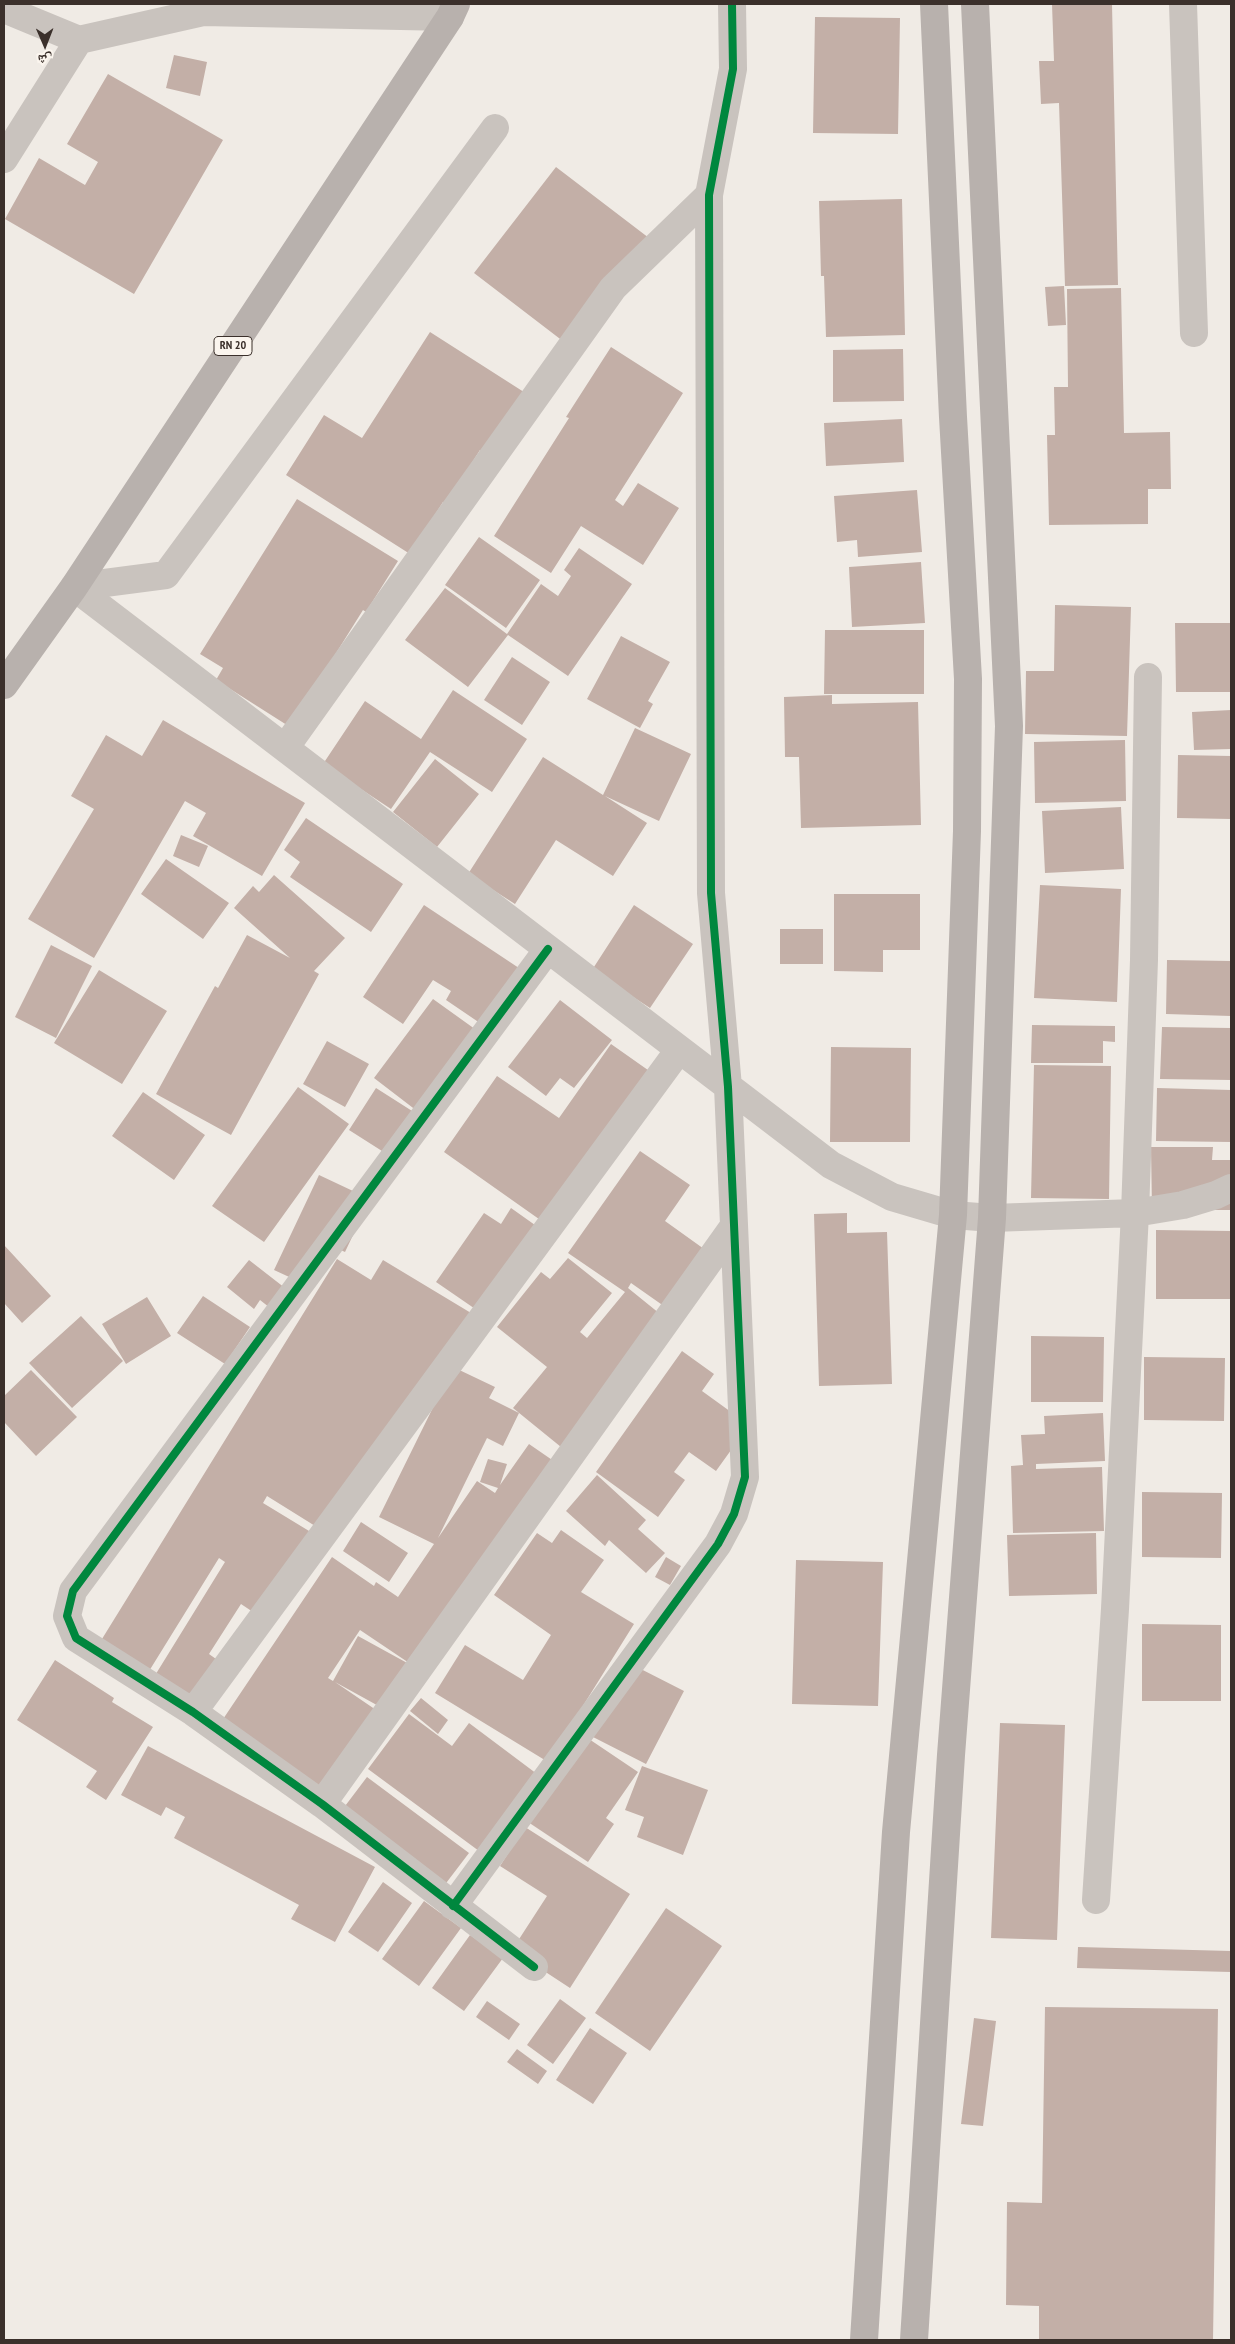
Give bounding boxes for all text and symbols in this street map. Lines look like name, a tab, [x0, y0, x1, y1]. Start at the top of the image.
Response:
north arrow	[20, 20, 70, 70]
text: ش	[38, 51, 53, 69]
road number: RN 20	[214, 336, 252, 356]

